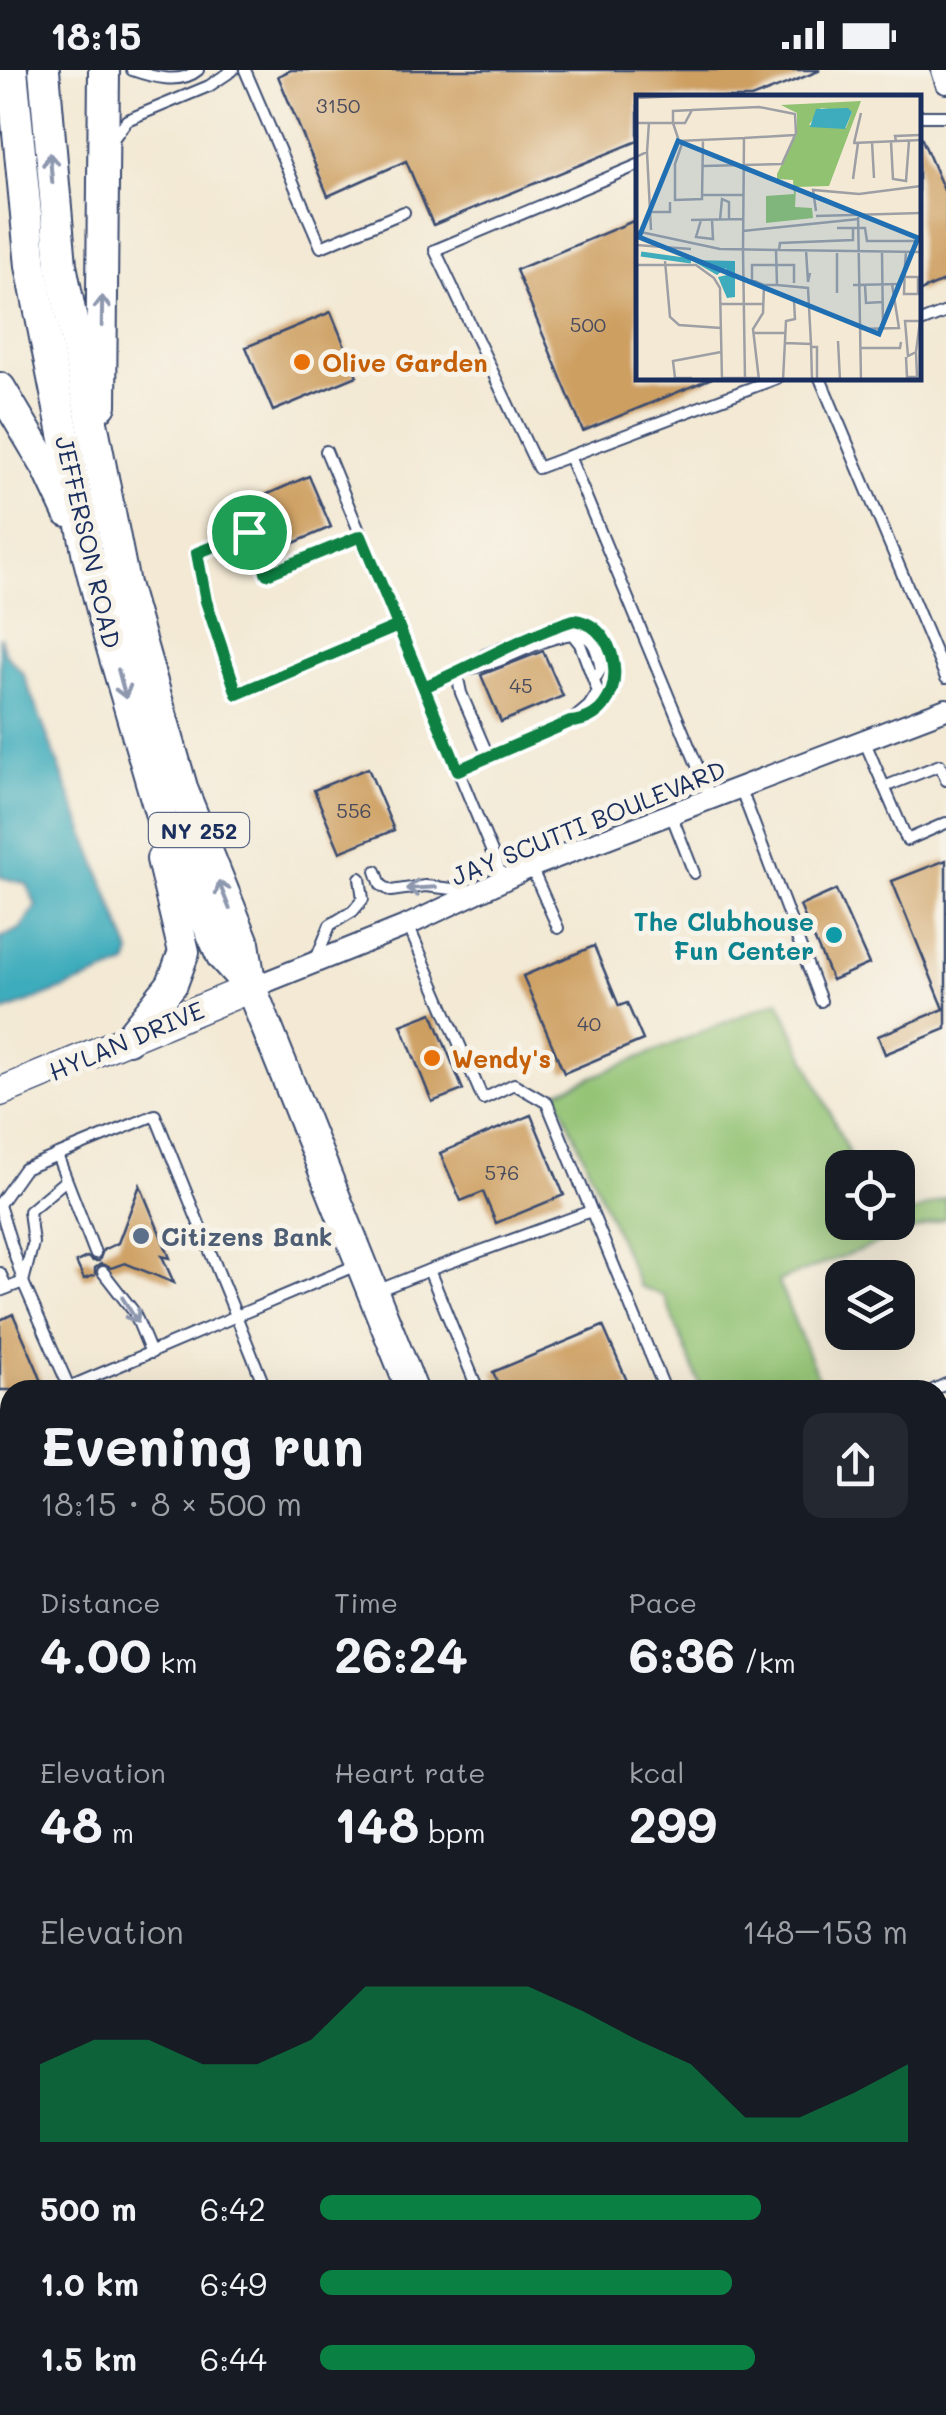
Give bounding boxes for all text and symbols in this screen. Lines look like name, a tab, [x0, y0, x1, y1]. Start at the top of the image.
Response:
text: 18:15	[50, 10, 141, 60]
house number: 3150	[316, 92, 360, 118]
inset map	[636, 95, 921, 380]
one-way arrow	[42, 153, 61, 185]
one-way arrow	[92, 295, 112, 328]
house number: 500	[570, 311, 606, 337]
place label: Olive Garden	[322, 346, 488, 378]
marker: Olive Garden	[291, 351, 313, 373]
street label: JEFFERSON ROAD	[49, 433, 129, 651]
pin	[207, 490, 292, 575]
icon: arrive	[222, 505, 277, 560]
one-way arrow	[113, 668, 132, 699]
house number: 45	[509, 672, 533, 698]
street label: JAY SCUTTI BOULEVARD	[446, 752, 730, 892]
house number: 556	[336, 797, 372, 823]
road number: NY 252	[149, 813, 249, 847]
one-way arrow	[405, 879, 438, 898]
one-way arrow	[214, 880, 232, 911]
place label: The Clubhouse Fun Center	[634, 905, 814, 966]
marker: The Clubhouse Fun Center	[823, 924, 845, 946]
street label: HYLAN DRIVE	[44, 993, 208, 1087]
house number: 40	[577, 1010, 601, 1036]
place label: Wendy's	[452, 1042, 551, 1075]
marker: Wendy's	[421, 1047, 443, 1069]
map controls	[825, 1150, 915, 1350]
button: locate	[825, 1150, 915, 1240]
house number: 576	[485, 1159, 519, 1185]
place label: Citizens Bank	[161, 1220, 333, 1252]
marker: Citizens Bank	[130, 1225, 152, 1247]
button: layers	[825, 1260, 915, 1350]
one-way arrow	[120, 1296, 140, 1324]
text: Evening run	[40, 1408, 364, 1480]
button: share	[803, 1413, 908, 1518]
text: 18:15 · 8 × 500 m	[40, 1482, 302, 1524]
text: Distance	[40, 1584, 161, 1620]
text: Time	[334, 1584, 398, 1620]
text: Pace	[629, 1584, 697, 1620]
text: 4.00	[40, 1620, 151, 1686]
text: 26:24	[334, 1620, 468, 1686]
text: 6:36	[629, 1620, 735, 1686]
text: km	[151, 1644, 198, 1680]
text: /km	[735, 1644, 796, 1680]
text: Elevation	[40, 1754, 166, 1790]
text: Heart rate	[334, 1754, 486, 1790]
text: kcal	[629, 1754, 684, 1790]
text: 48	[40, 1790, 103, 1856]
text: 148	[334, 1790, 419, 1856]
text: 299	[629, 1790, 717, 1856]
text: m	[103, 1814, 134, 1850]
text: bpm	[419, 1814, 486, 1850]
text: Elevation	[40, 1910, 184, 1952]
text: 148–153 m	[742, 1910, 908, 1952]
text: 500 m	[40, 2187, 137, 2229]
text: 6:42	[200, 2187, 266, 2229]
text: 1.0 km	[40, 2262, 139, 2304]
text: 6:49	[200, 2262, 267, 2304]
text: 1.5 km	[40, 2337, 137, 2379]
text: 6:44	[200, 2337, 267, 2379]

